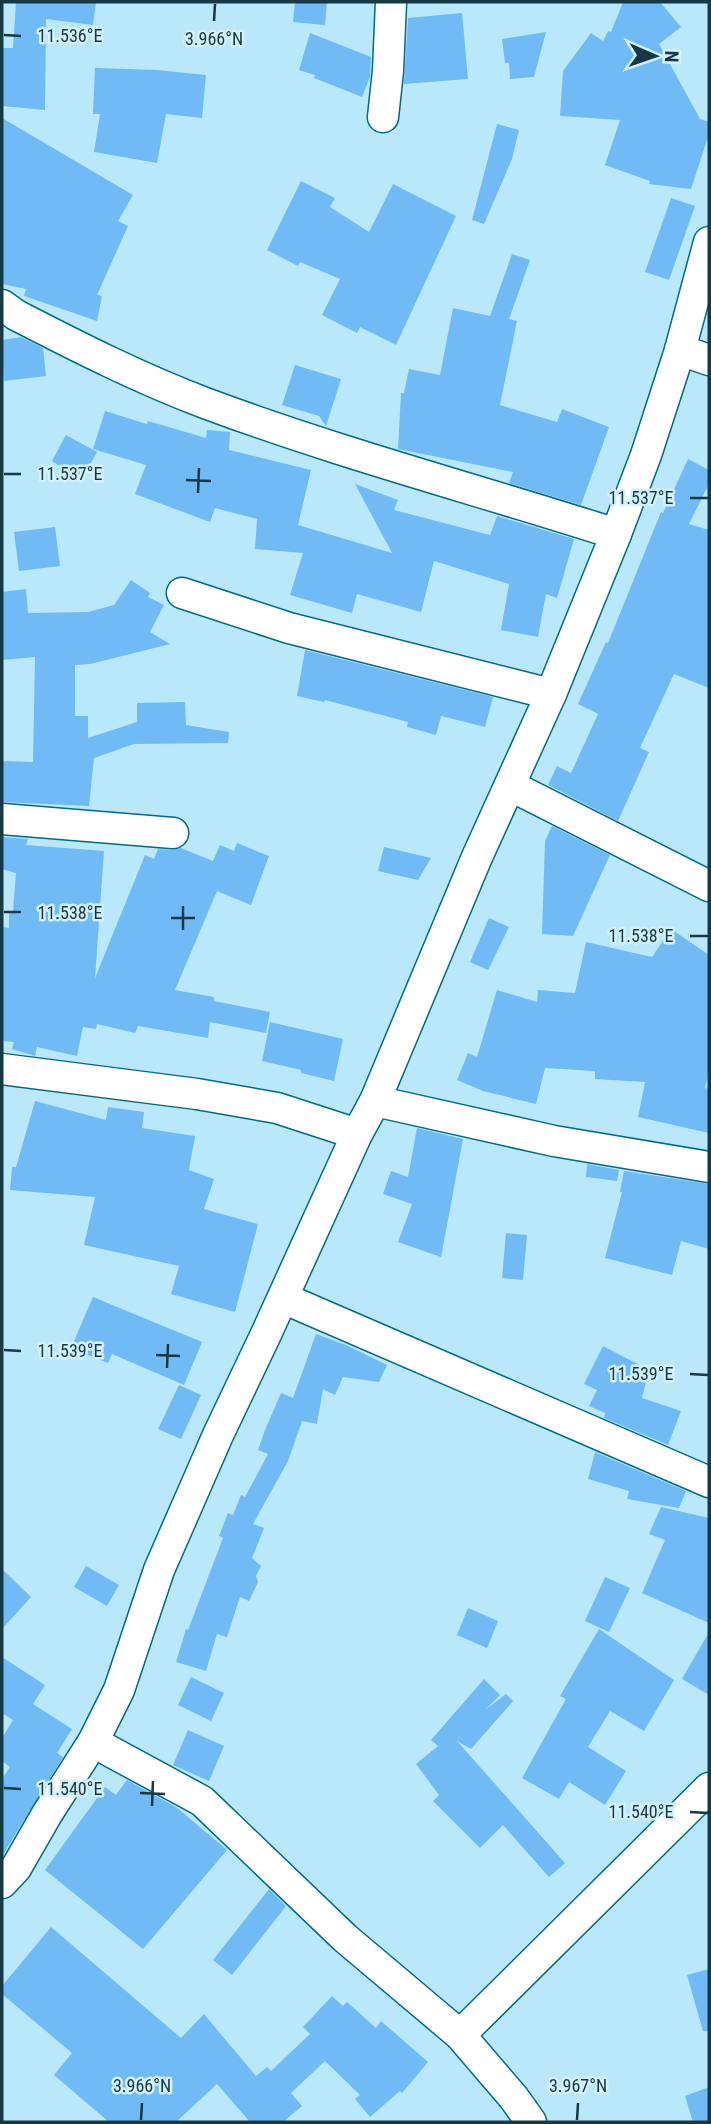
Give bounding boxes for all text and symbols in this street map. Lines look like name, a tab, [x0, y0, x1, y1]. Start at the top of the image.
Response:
north arrow	[620, 21, 690, 91]
text: 11.536°E	[38, 25, 102, 46]
text: 3.966°N	[185, 28, 243, 49]
text: N	[660, 50, 683, 63]
text: 11.537°E	[38, 463, 102, 484]
text: 11.537°E	[609, 487, 673, 508]
text: 11.538°E	[38, 902, 102, 923]
text: 11.538°E	[609, 925, 673, 946]
text: 11.539°E	[38, 1340, 102, 1361]
text: 11.539°E	[609, 1363, 673, 1384]
text: 11.540°E	[38, 1778, 102, 1799]
text: 11.540°E	[609, 1801, 673, 1822]
text: 3.966°N	[113, 2075, 171, 2096]
text: 3.967°N	[549, 2075, 607, 2096]

